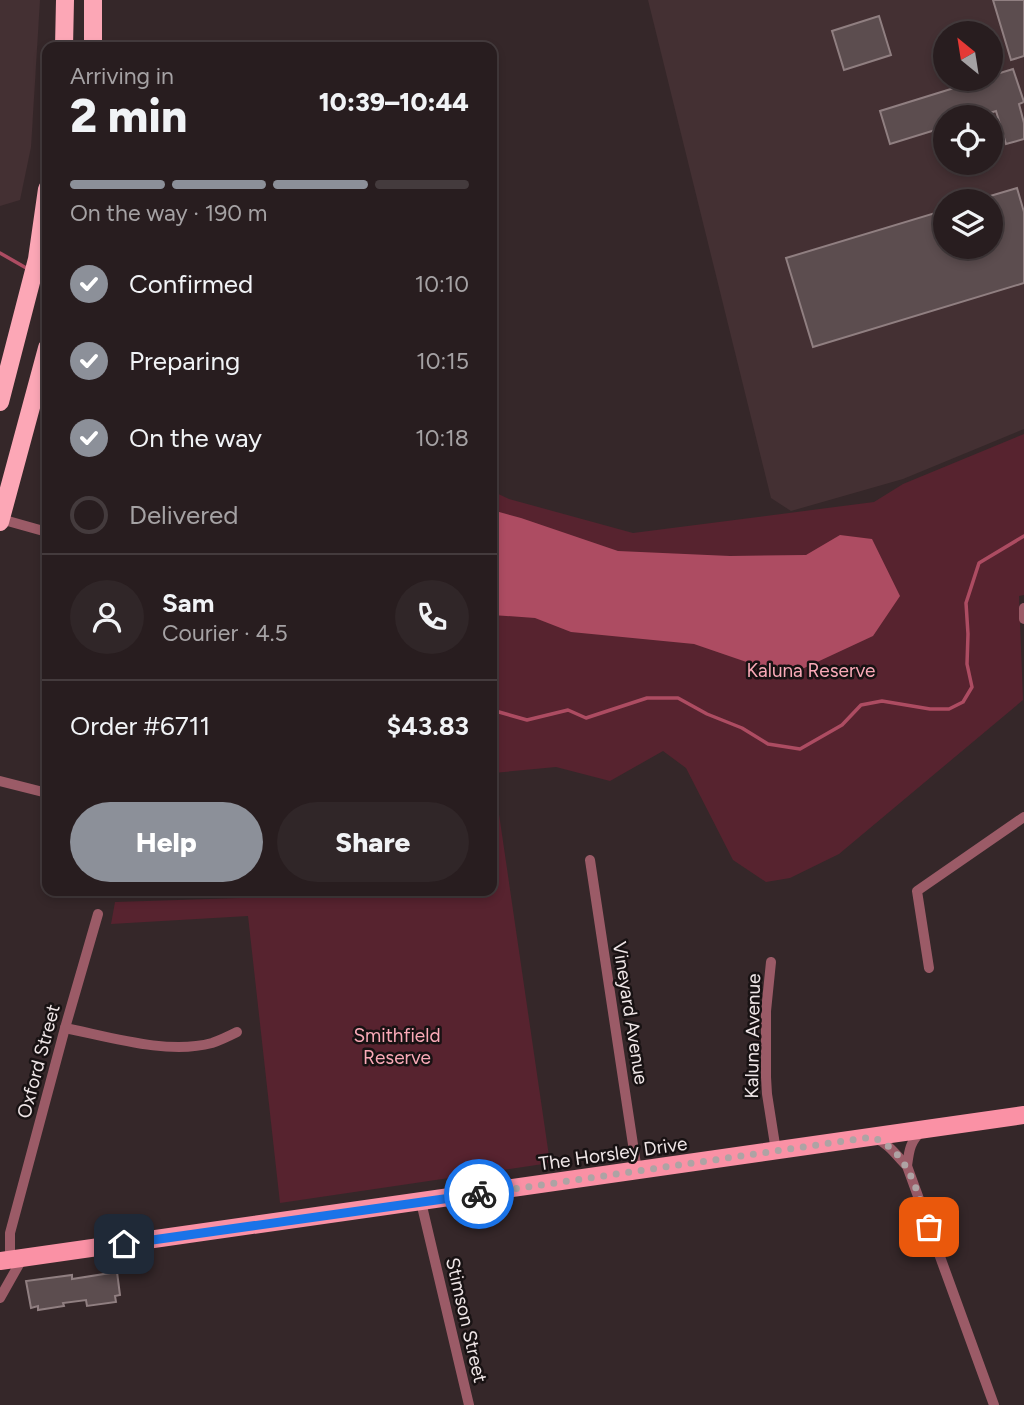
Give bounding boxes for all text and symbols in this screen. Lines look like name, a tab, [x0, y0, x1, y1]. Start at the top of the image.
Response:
north arrow	[933, 21, 1003, 91]
map controls	[933, 21, 1003, 259]
text: Arriving in	[70, 62, 174, 90]
text: 10:39–10:44	[319, 86, 469, 118]
text: 2 min	[70, 88, 187, 144]
button: locate	[933, 105, 1003, 175]
button: layers	[933, 189, 1003, 259]
text: On the way · 190 m	[70, 199, 267, 227]
icon: check	[70, 265, 108, 303]
text: Confirmed	[129, 268, 253, 300]
text: 10:10	[415, 270, 469, 298]
icon: check	[70, 342, 108, 380]
text: Preparing	[129, 345, 240, 377]
text: 10:15	[416, 347, 469, 375]
icon: check	[70, 419, 108, 457]
text: On the way	[129, 422, 262, 454]
text: 10:18	[415, 424, 469, 452]
text: Delivered	[129, 499, 238, 531]
button: person	[70, 580, 144, 654]
button: phone	[395, 580, 469, 654]
text: Sam	[162, 587, 214, 619]
text: Courier · 4.5	[162, 619, 288, 647]
park label: Kaluna Reserve	[747, 659, 875, 682]
text: Order #6711	[70, 710, 210, 742]
text: $43.83	[387, 710, 469, 742]
button: Help	[70, 802, 263, 882]
button: Share	[277, 802, 469, 882]
street label: Vineyard Avenue	[608, 940, 653, 1086]
street label: Kaluna Avenue	[740, 973, 765, 1099]
street label: Oxford Street	[12, 1002, 65, 1121]
park label: Smithfield Reserve	[353, 1024, 441, 1069]
street label: The Horsley Drive	[537, 1132, 689, 1175]
courier	[444, 1159, 514, 1229]
icon: bike	[460, 1175, 498, 1213]
pin	[899, 1197, 959, 1257]
icon: bag	[910, 1208, 948, 1246]
pin	[94, 1214, 154, 1274]
icon: home	[105, 1225, 143, 1263]
street label: Stimson Street	[441, 1255, 492, 1385]

